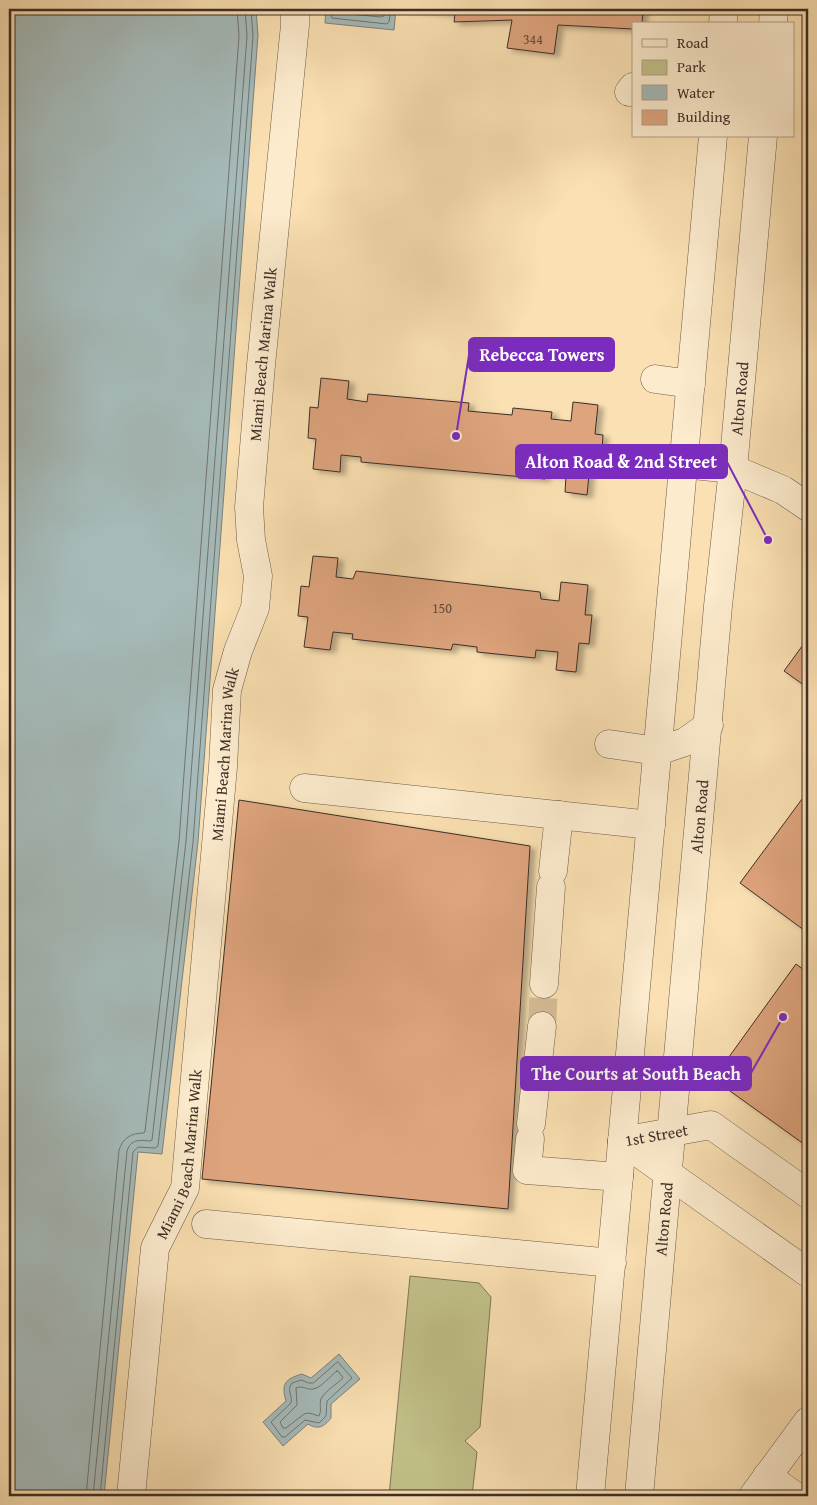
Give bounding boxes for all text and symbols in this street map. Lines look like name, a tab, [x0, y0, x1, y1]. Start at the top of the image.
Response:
legend	[632, 22, 794, 138]
house number: 344	[523, 29, 543, 49]
text: Road	[677, 32, 708, 53]
text: Park	[677, 56, 706, 77]
text: Water	[677, 82, 715, 103]
text: Building	[677, 106, 731, 127]
street label: Miami Beach Marina Walk	[243, 265, 283, 442]
callout: Rebecca Towers	[469, 338, 614, 371]
text: Rebecca Towers	[479, 341, 605, 368]
street label: Alton Road	[724, 360, 755, 437]
callout: Alton Road & 2nd Street	[516, 445, 727, 478]
text: Alton Road & 2nd Street	[525, 448, 717, 475]
house number: 150	[432, 598, 452, 618]
street label: Miami Beach Marina Walk	[204, 663, 245, 842]
street label: Alton Road	[684, 778, 715, 855]
callout: The Courts at South Beach	[521, 1057, 751, 1090]
text: The Courts at South Beach	[531, 1060, 741, 1087]
street label: Miami Beach Marina Walk	[149, 1067, 208, 1243]
street label: 1st Street	[623, 1117, 690, 1152]
street label: Alton Road	[648, 1181, 679, 1257]

